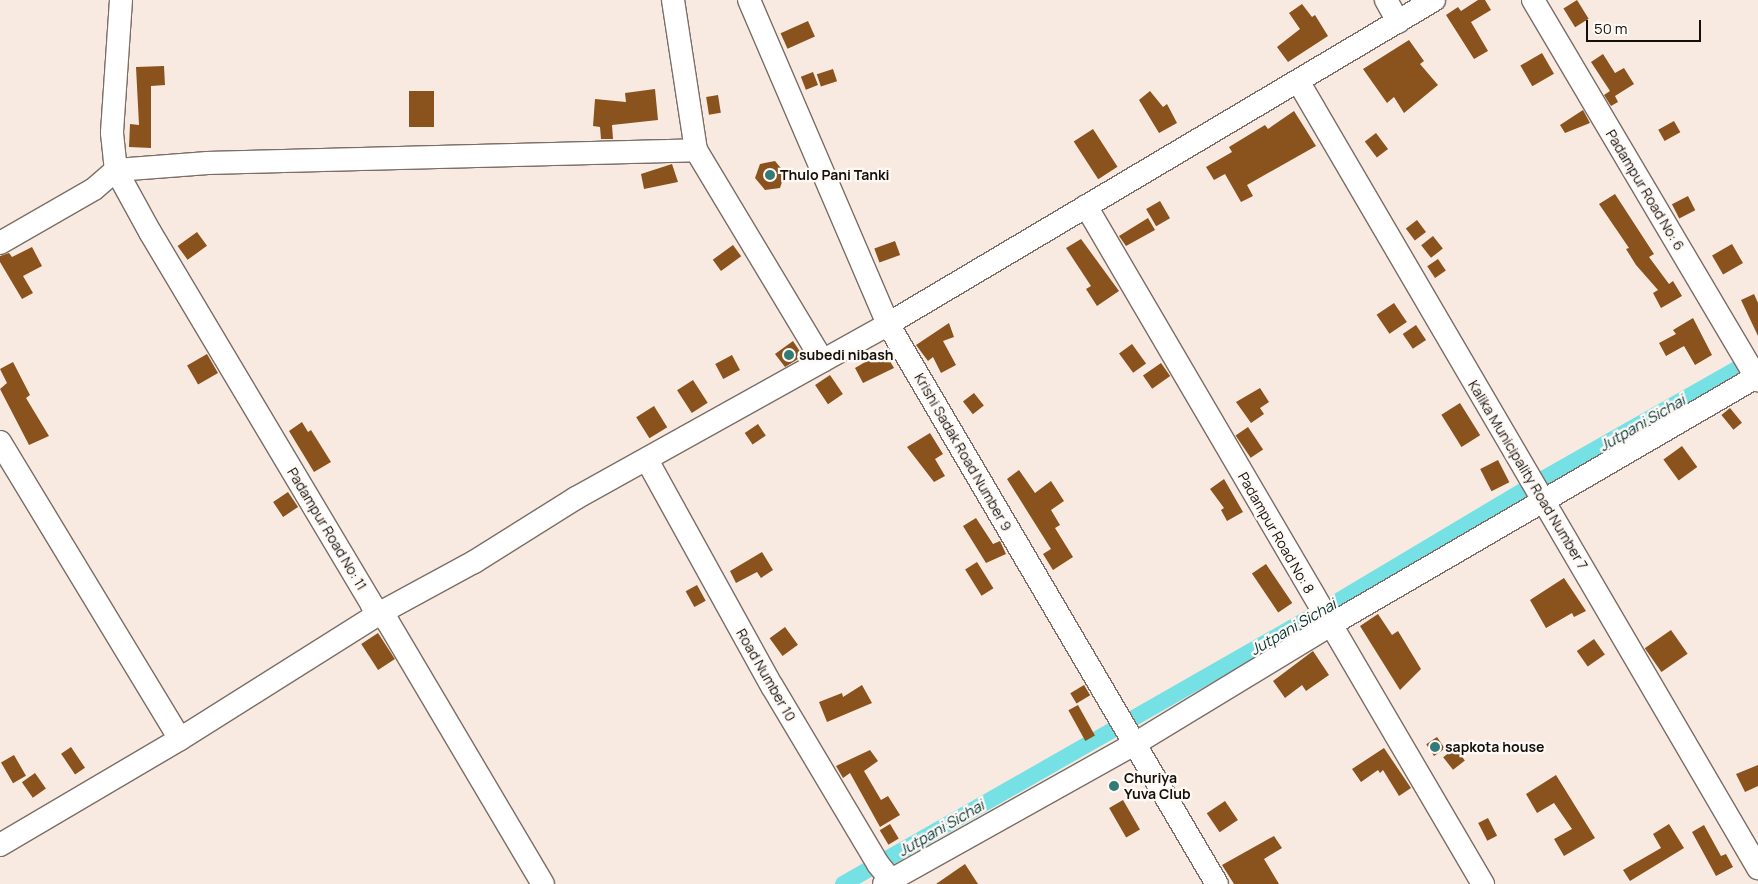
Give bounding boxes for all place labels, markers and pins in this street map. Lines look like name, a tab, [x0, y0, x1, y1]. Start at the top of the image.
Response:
place label: Thulo Pani Tanki	[780, 167, 889, 183]
marker: Thulo Pani Tanki	[764, 169, 776, 181]
place label: subedi nibash	[799, 347, 893, 363]
marker: subedi nibash	[783, 349, 795, 361]
place label: sapkota house	[1445, 739, 1544, 755]
marker: sapkota house	[1429, 741, 1441, 753]
place label: Churiya Yuva Club	[1124, 770, 1191, 802]
marker: Churiya Yuva Club	[1108, 780, 1120, 792]

